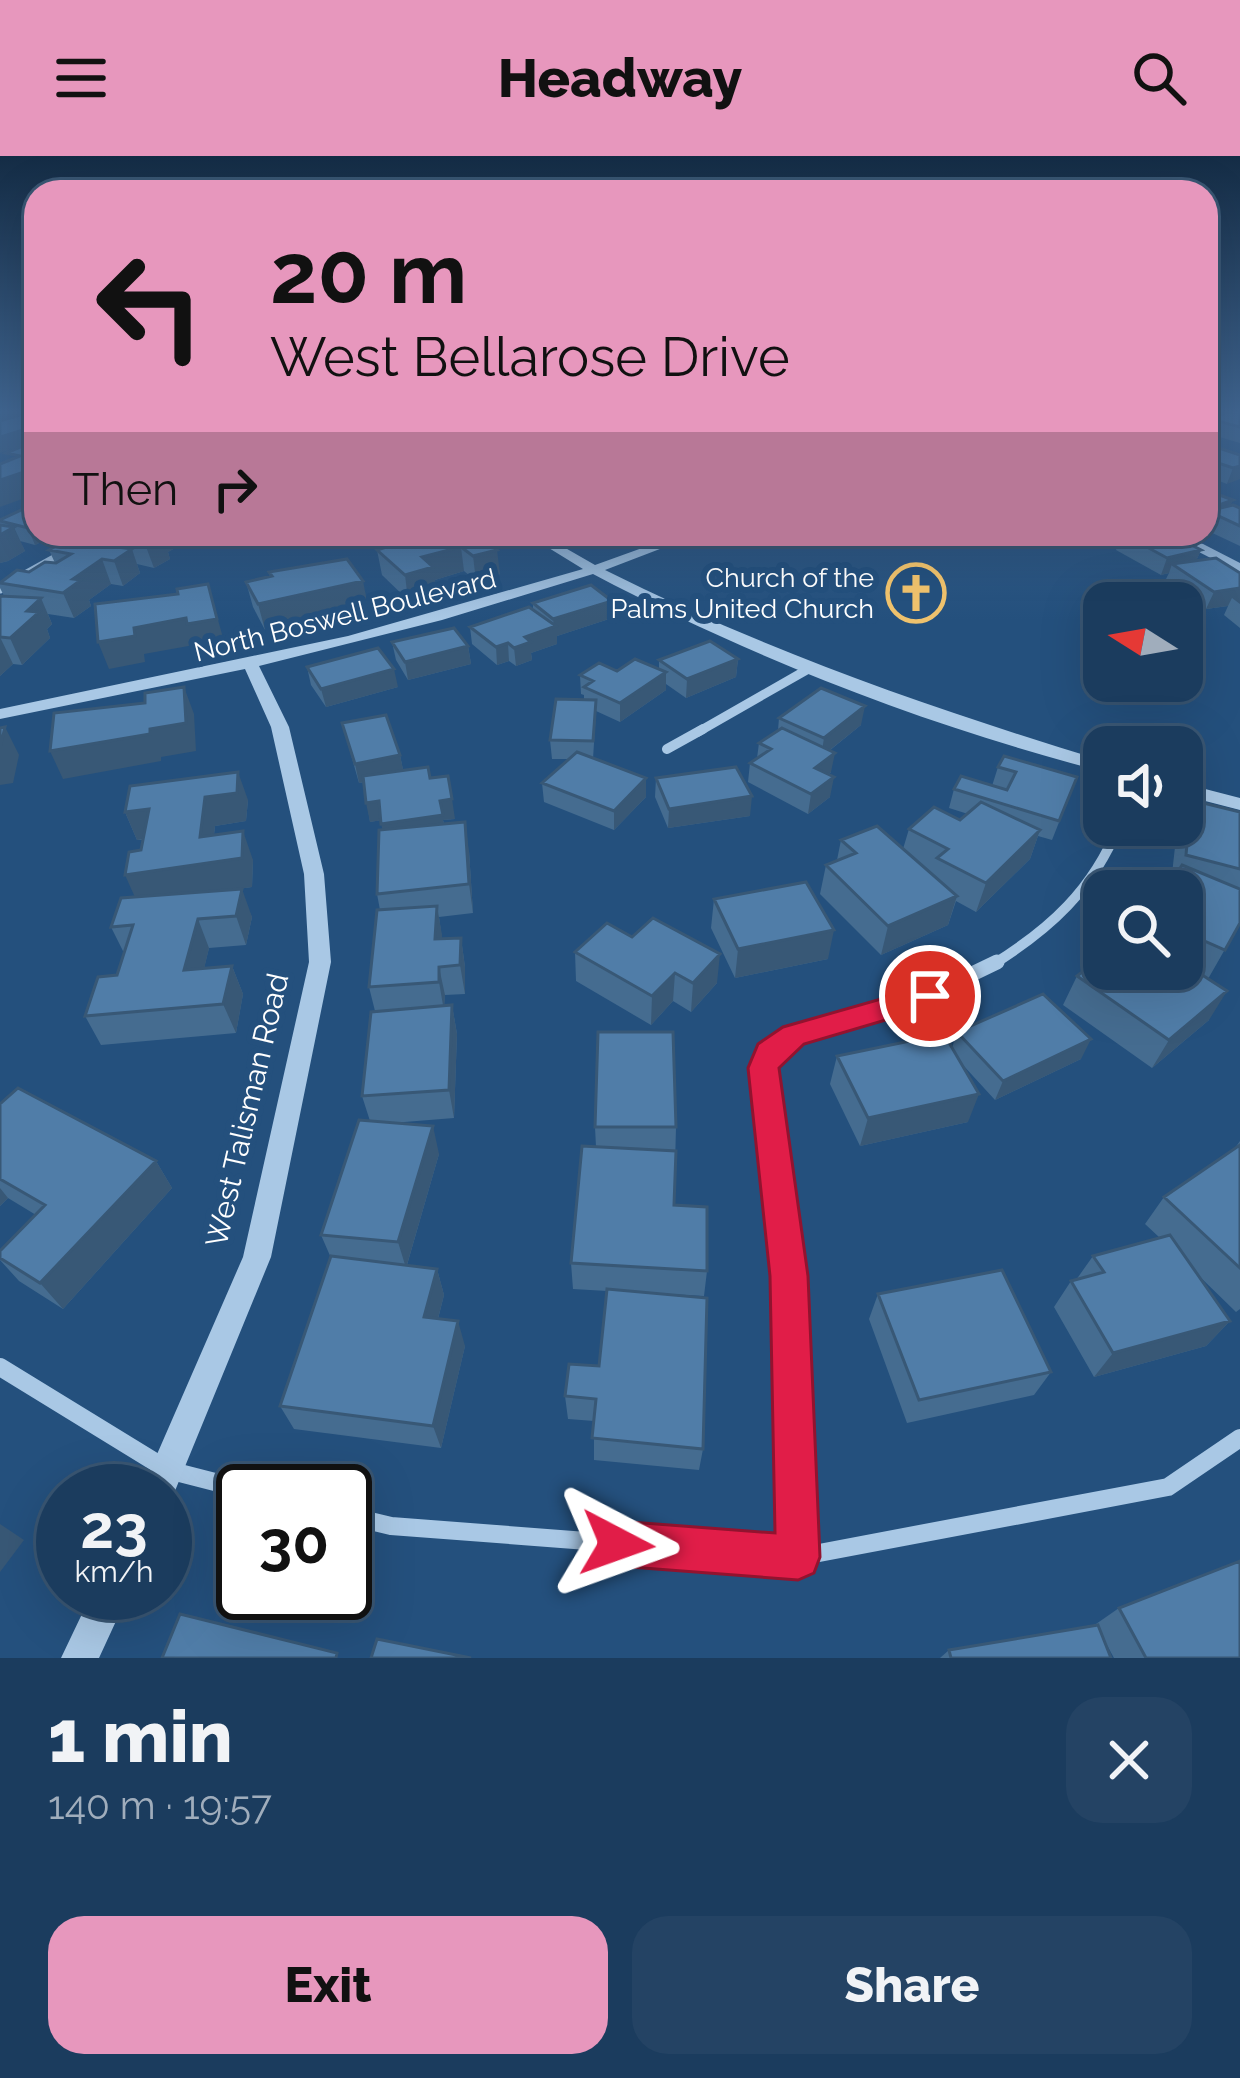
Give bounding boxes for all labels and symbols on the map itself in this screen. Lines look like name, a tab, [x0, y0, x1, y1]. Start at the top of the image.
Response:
street label: North Boswell Boulevard	[191, 562, 499, 668]
place label: Church of the Palms United Church	[610, 562, 874, 624]
church icon: Church of the Palms United Church	[885, 562, 947, 624]
north arrow	[1083, 582, 1203, 702]
pin	[879, 945, 981, 1047]
street label: West Talisman Road	[198, 970, 296, 1250]
speed limit sign: 30	[216, 1464, 372, 1620]
position arrow	[554, 1481, 680, 1607]

